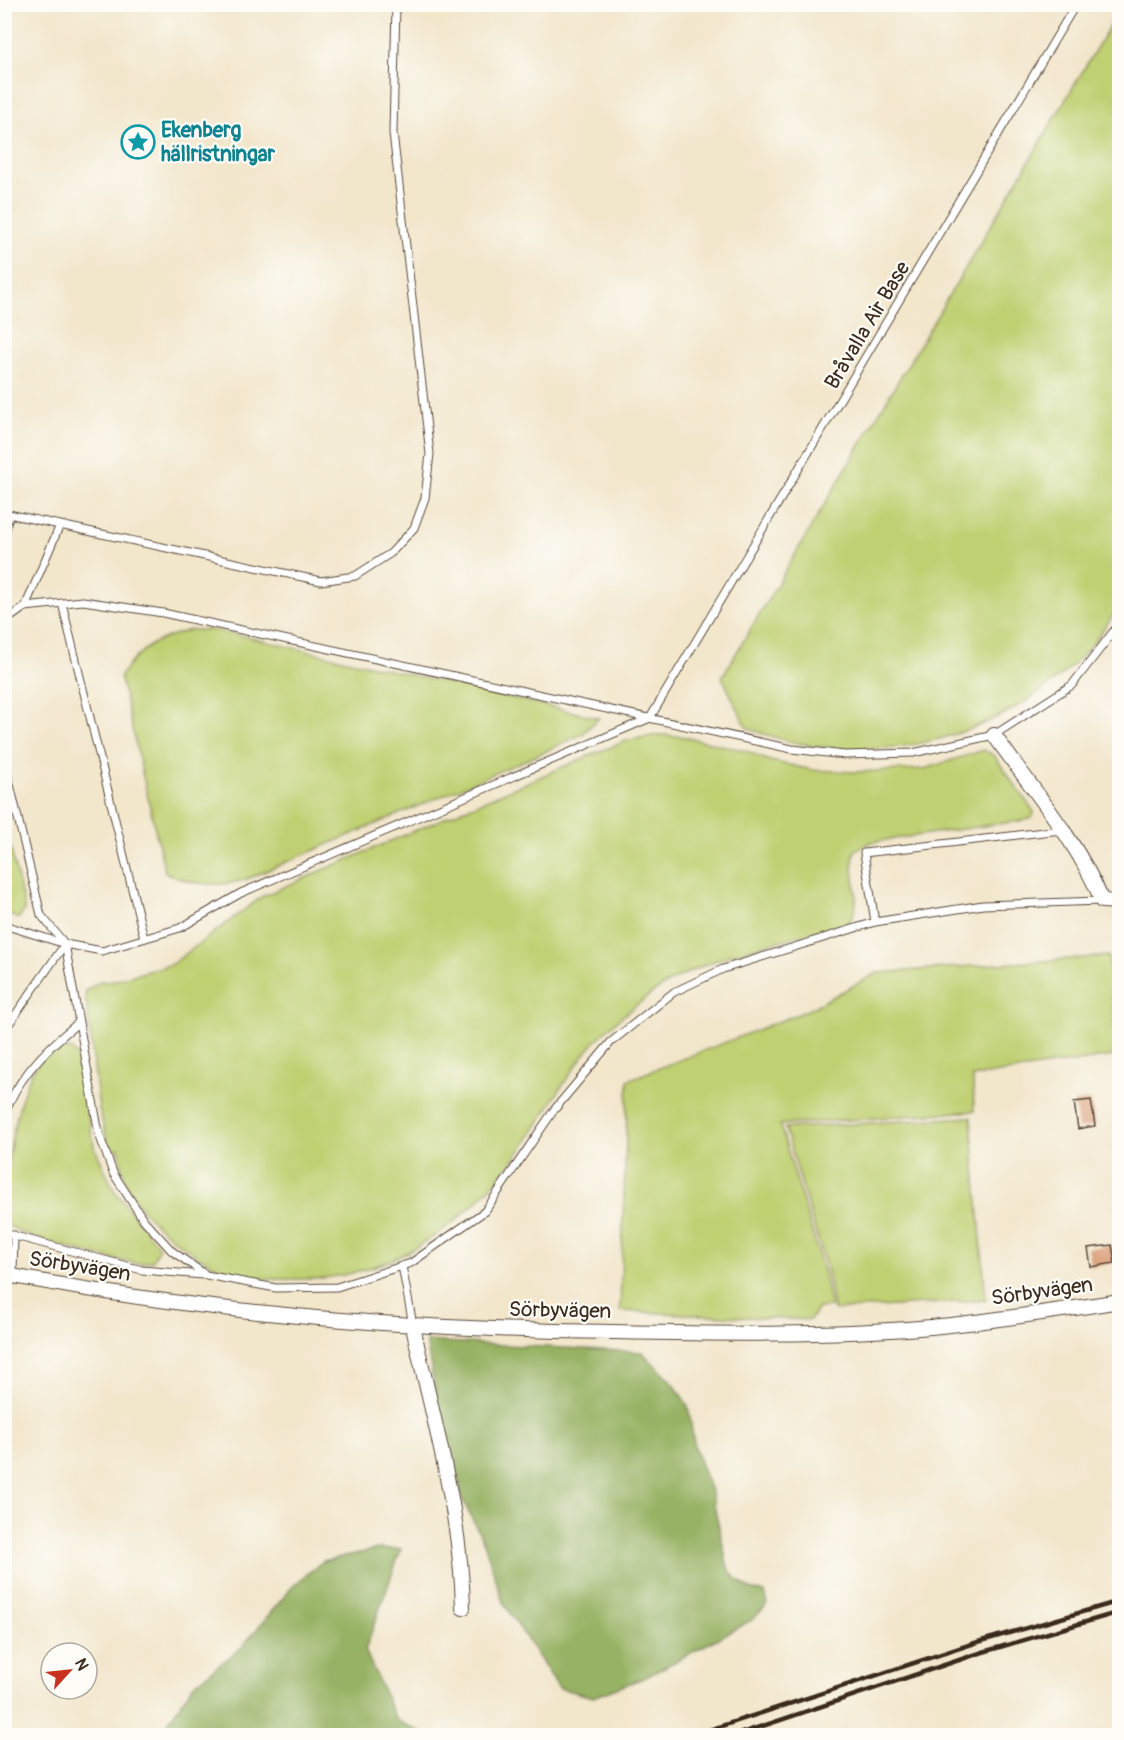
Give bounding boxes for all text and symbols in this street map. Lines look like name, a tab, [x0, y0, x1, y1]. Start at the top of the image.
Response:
place label: Ekenberg hällristningar	[161, 117, 276, 168]
place icon: Ekenberg hällristningar	[120, 124, 156, 160]
street label: Bråvalla Air Base	[819, 256, 917, 394]
street label: Sörbyvägen	[27, 1245, 133, 1288]
street label: Sörbyvägen	[990, 1271, 1095, 1312]
street label: Sörbyvägen	[509, 1296, 611, 1325]
north arrow	[39, 1641, 99, 1701]
text: N	[70, 1655, 93, 1674]

